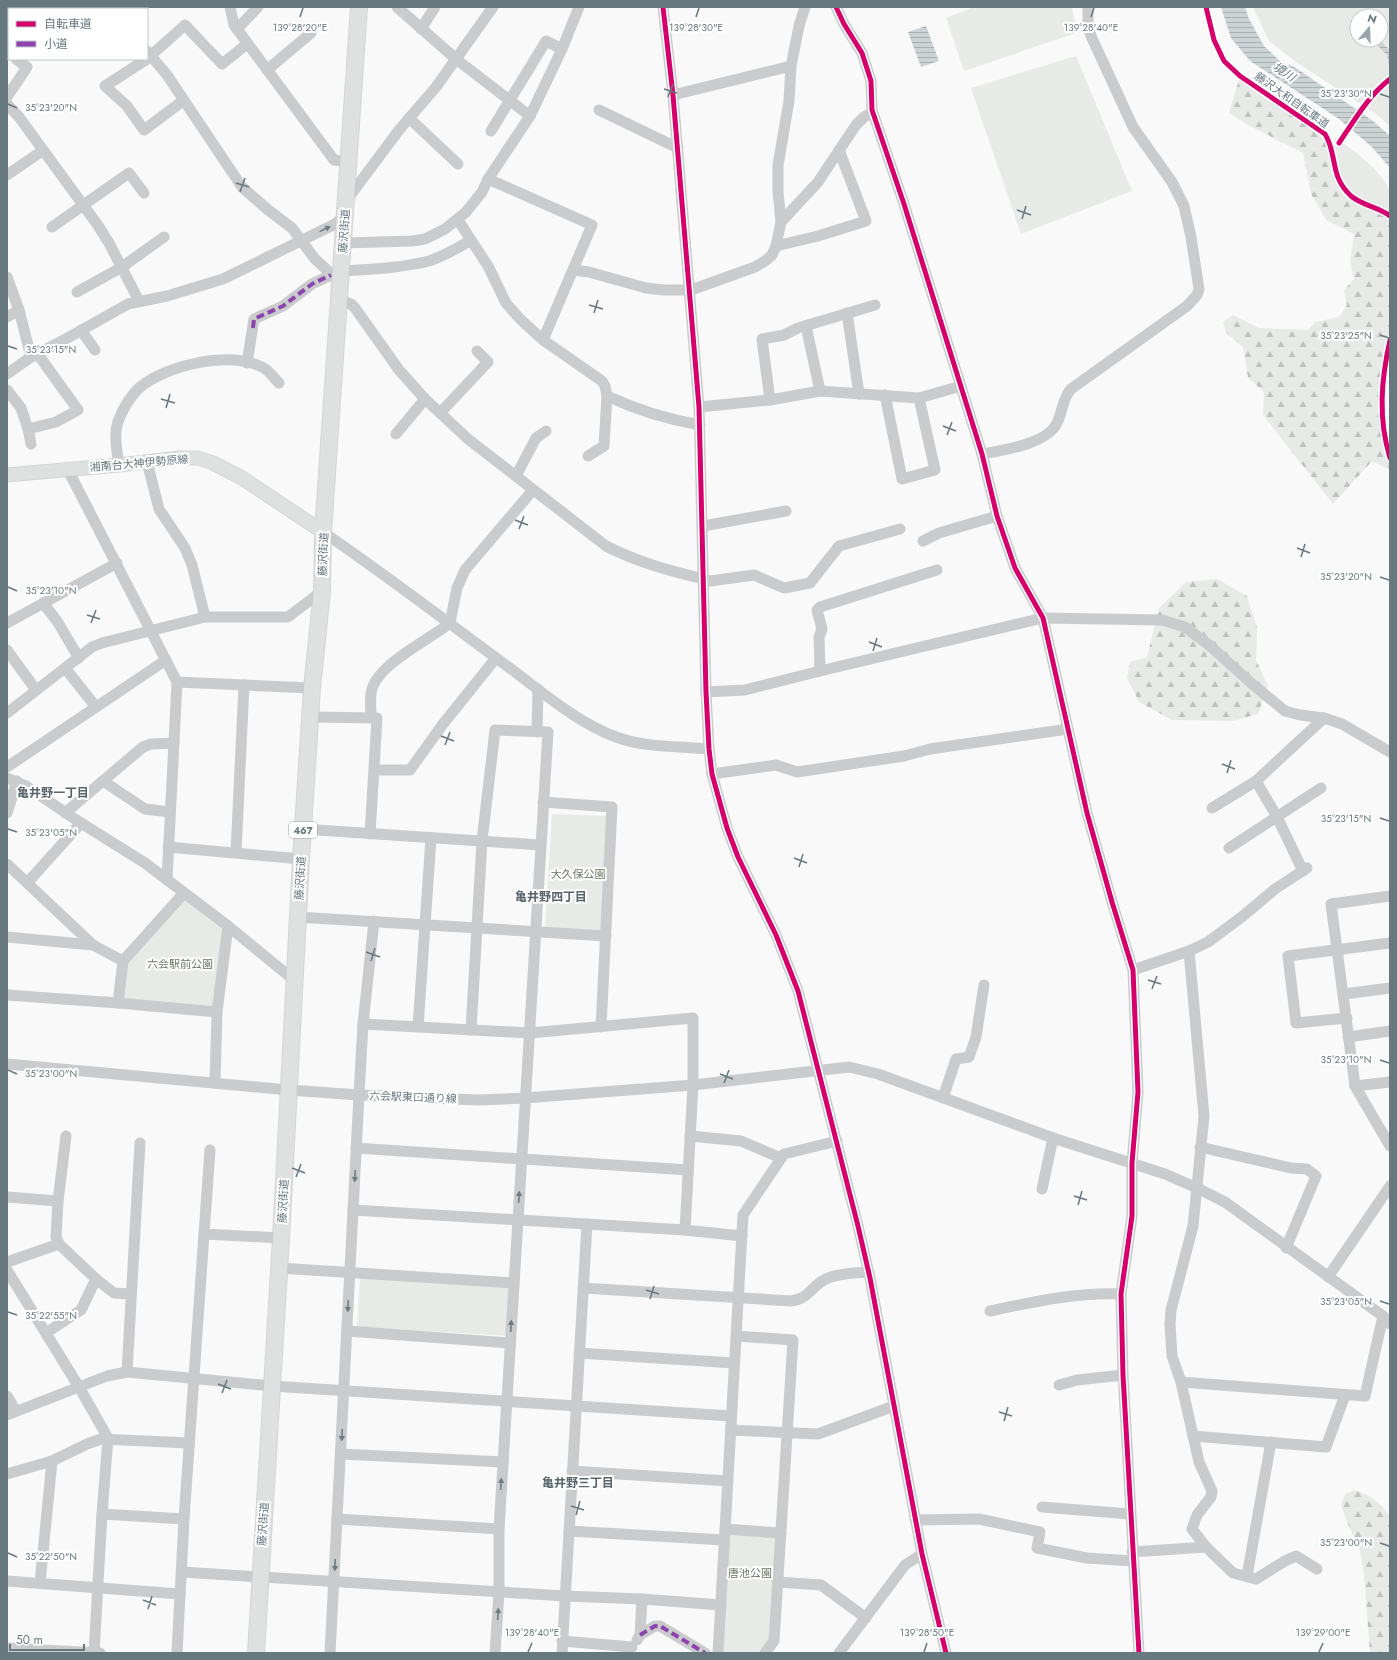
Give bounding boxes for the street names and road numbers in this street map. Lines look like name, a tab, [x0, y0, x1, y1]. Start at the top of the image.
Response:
street label: 藤沢大和自転車道	[1251, 68, 1333, 132]
street label: 藤沢街道	[334, 208, 354, 254]
street label: 湘南台大神伊勢原線	[89, 451, 189, 475]
street label: 藤沢街道	[314, 532, 332, 576]
road number: 467	[289, 822, 317, 838]
street label: 藤沢街道	[291, 856, 309, 900]
street label: 六会駅東口通り線	[369, 1087, 457, 1107]
street label: 藤沢街道	[274, 1179, 292, 1223]
street label: 藤沢街道	[253, 1501, 273, 1547]

